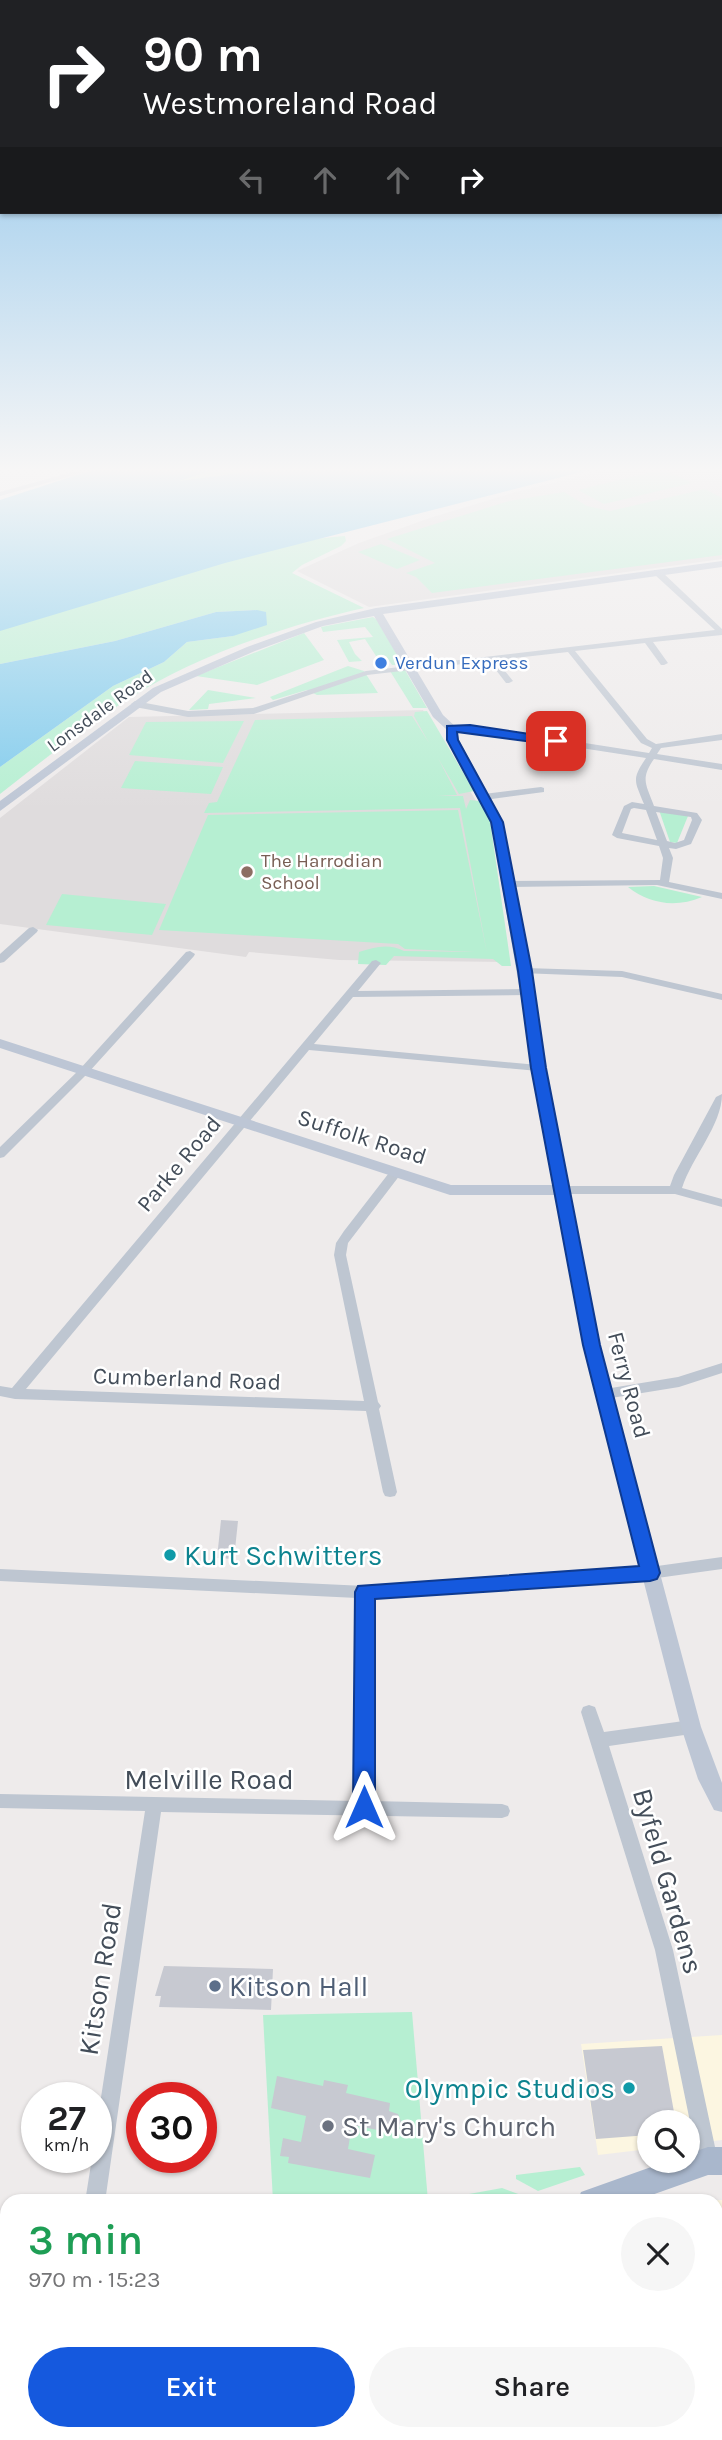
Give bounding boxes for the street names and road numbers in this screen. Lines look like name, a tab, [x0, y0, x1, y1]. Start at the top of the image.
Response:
street label: Lonsdale Road	[43, 665, 157, 757]
street label: Suffolk Road	[294, 1103, 430, 1171]
street label: Parke Road	[131, 1111, 227, 1217]
street label: Ferry Road	[602, 1329, 656, 1441]
street label: Cumberland Road	[92, 1362, 282, 1396]
street label: Melville Road	[124, 1763, 294, 1796]
street label: Byfeld Gardens	[626, 1784, 710, 1978]
street label: Kitson Road	[72, 1900, 128, 2058]

